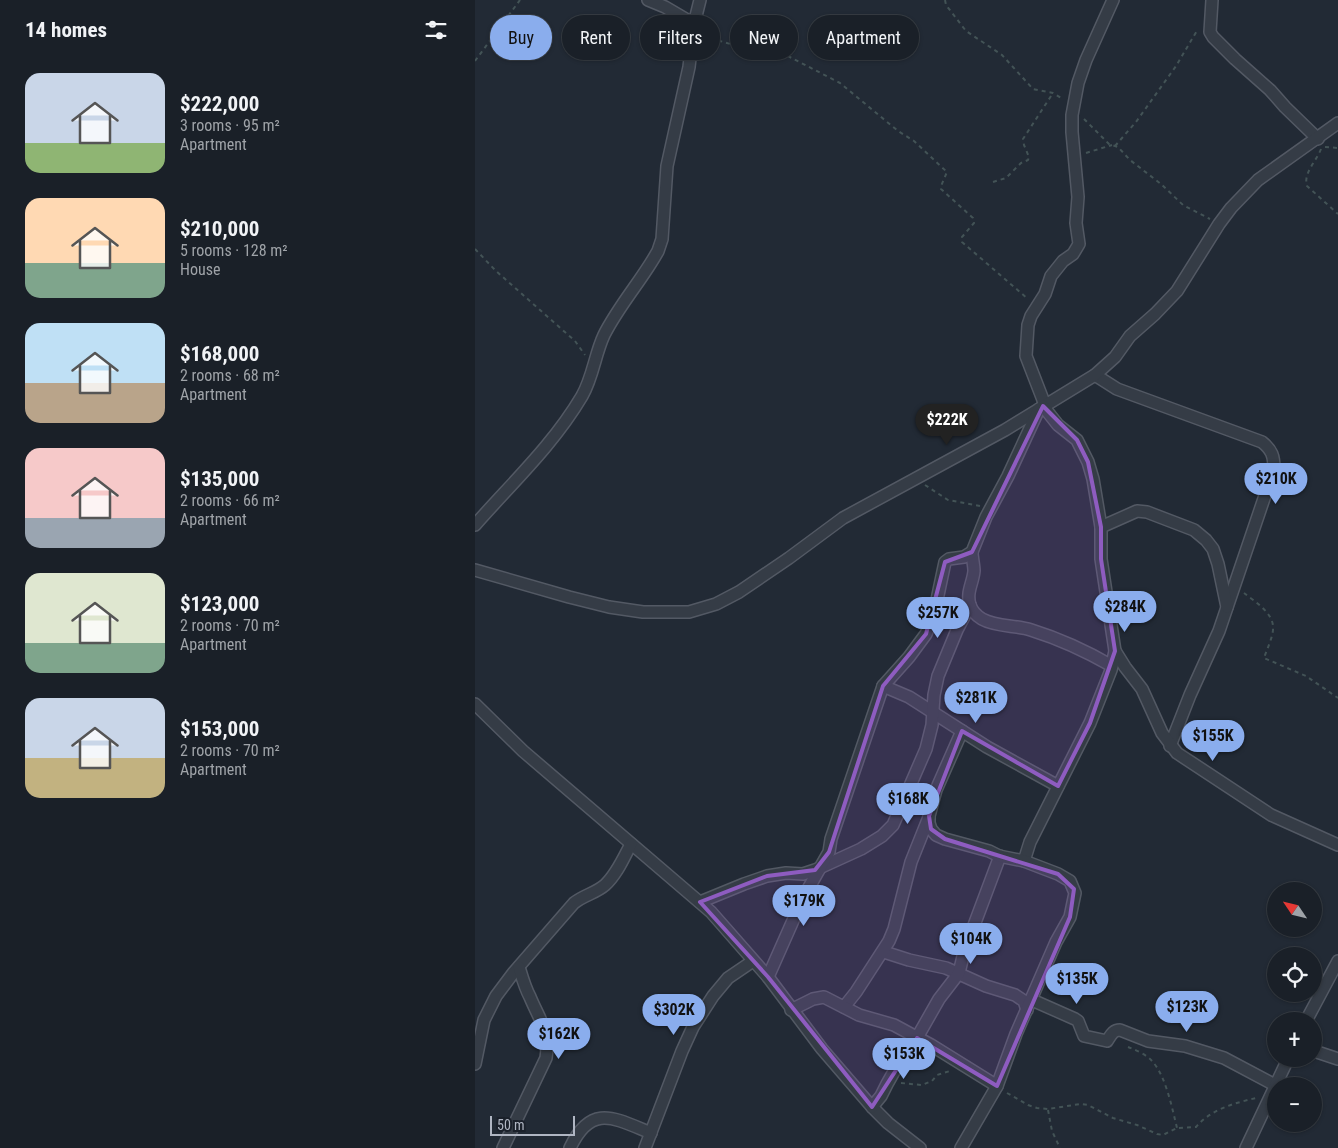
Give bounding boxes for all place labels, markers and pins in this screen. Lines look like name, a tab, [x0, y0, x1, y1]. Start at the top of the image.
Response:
pin: $222K	[912, 404, 982, 446]
pin: $210K	[1241, 462, 1311, 505]
pin: $284K	[1090, 590, 1160, 633]
pin: $257K	[903, 596, 973, 639]
pin: $281K	[941, 682, 1011, 724]
pin: $155K	[1178, 720, 1248, 762]
pin: $168K	[873, 782, 943, 825]
pin: $179K	[769, 884, 839, 927]
pin: $104K	[936, 922, 1006, 965]
pin: $135K	[1042, 962, 1112, 1005]
pin: $123K	[1152, 990, 1222, 1033]
pin: $302K	[639, 994, 709, 1036]
pin: $162K	[524, 1018, 594, 1060]
pin: $153K	[869, 1038, 939, 1080]

